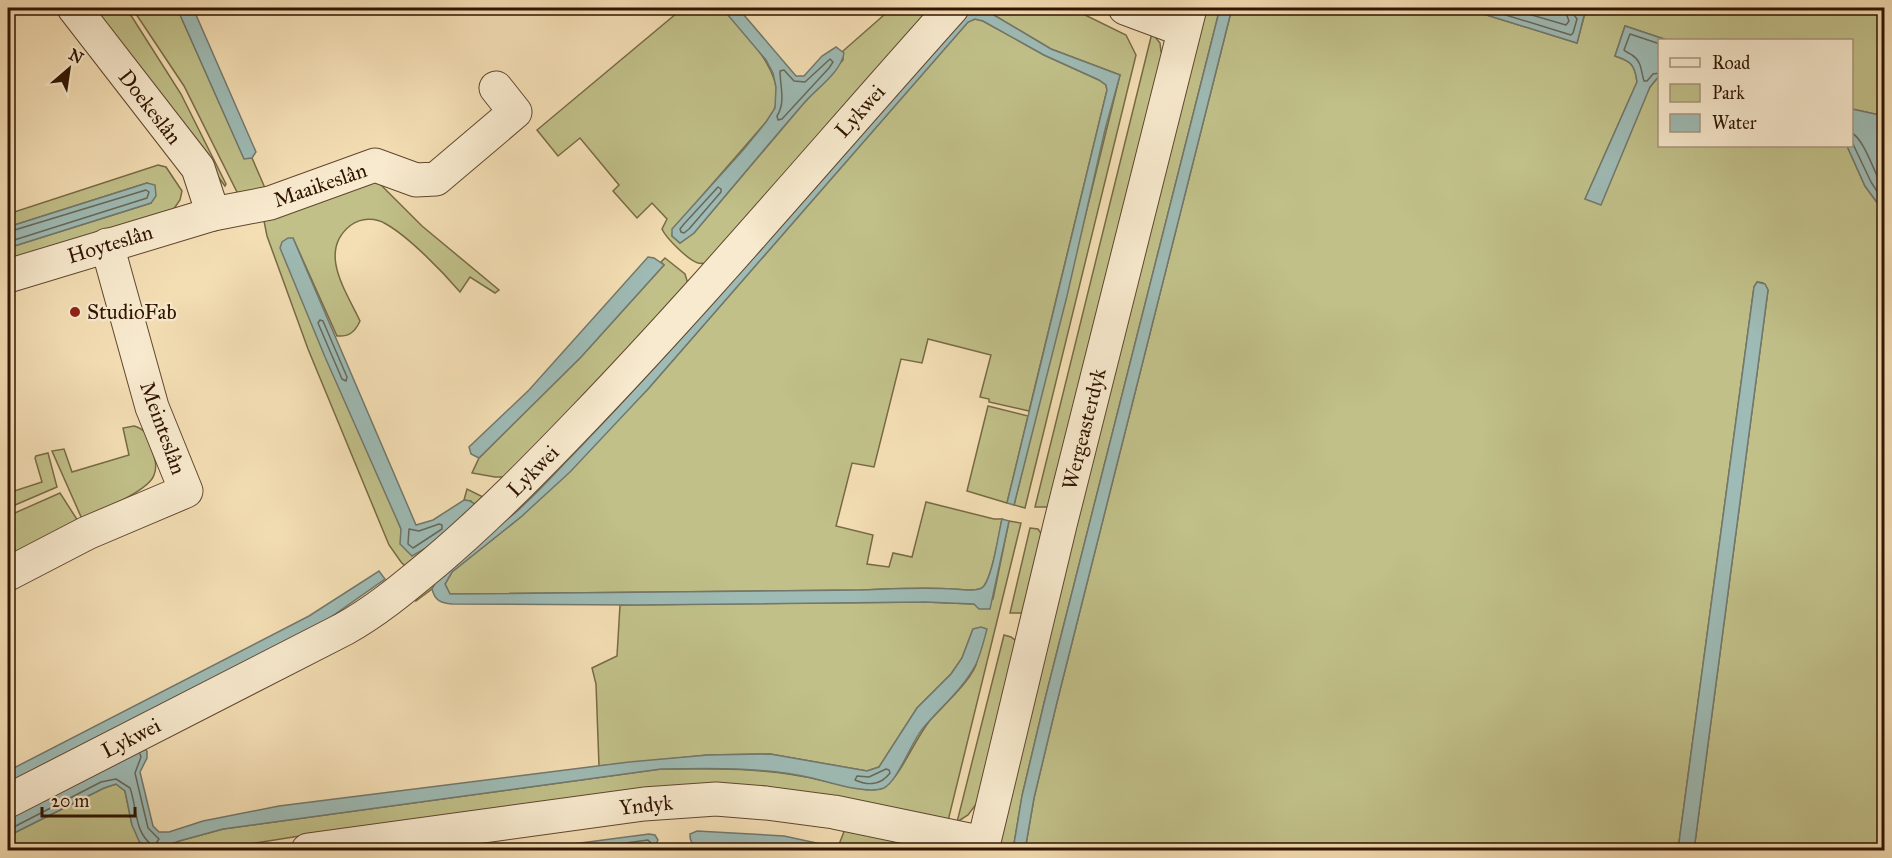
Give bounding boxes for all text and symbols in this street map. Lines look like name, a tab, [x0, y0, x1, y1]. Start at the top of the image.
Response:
north arrow	[39, 39, 99, 99]
legend	[1658, 39, 1853, 147]
text: N	[65, 45, 87, 68]
text: Road	[1712, 52, 1750, 74]
street label: Doekeslân	[113, 64, 187, 150]
street label: Lykwei	[829, 79, 891, 143]
text: Park	[1712, 82, 1745, 104]
text: Water	[1712, 112, 1757, 134]
street label: Maaikeslân	[270, 157, 370, 213]
street label: Hoyteslân	[64, 219, 156, 269]
place label: StudioFab	[87, 299, 177, 325]
marker: StudioFab	[68, 305, 82, 319]
street label: Wergeasterdyk	[1056, 365, 1112, 493]
street label: Meinteslân	[134, 378, 192, 478]
street label: Lykwei	[502, 439, 565, 502]
street label: Lykwei	[97, 712, 165, 764]
scale bar	[42, 780, 135, 818]
street label: Yndyk	[618, 789, 674, 821]
text: 20 m	[51, 790, 89, 812]

